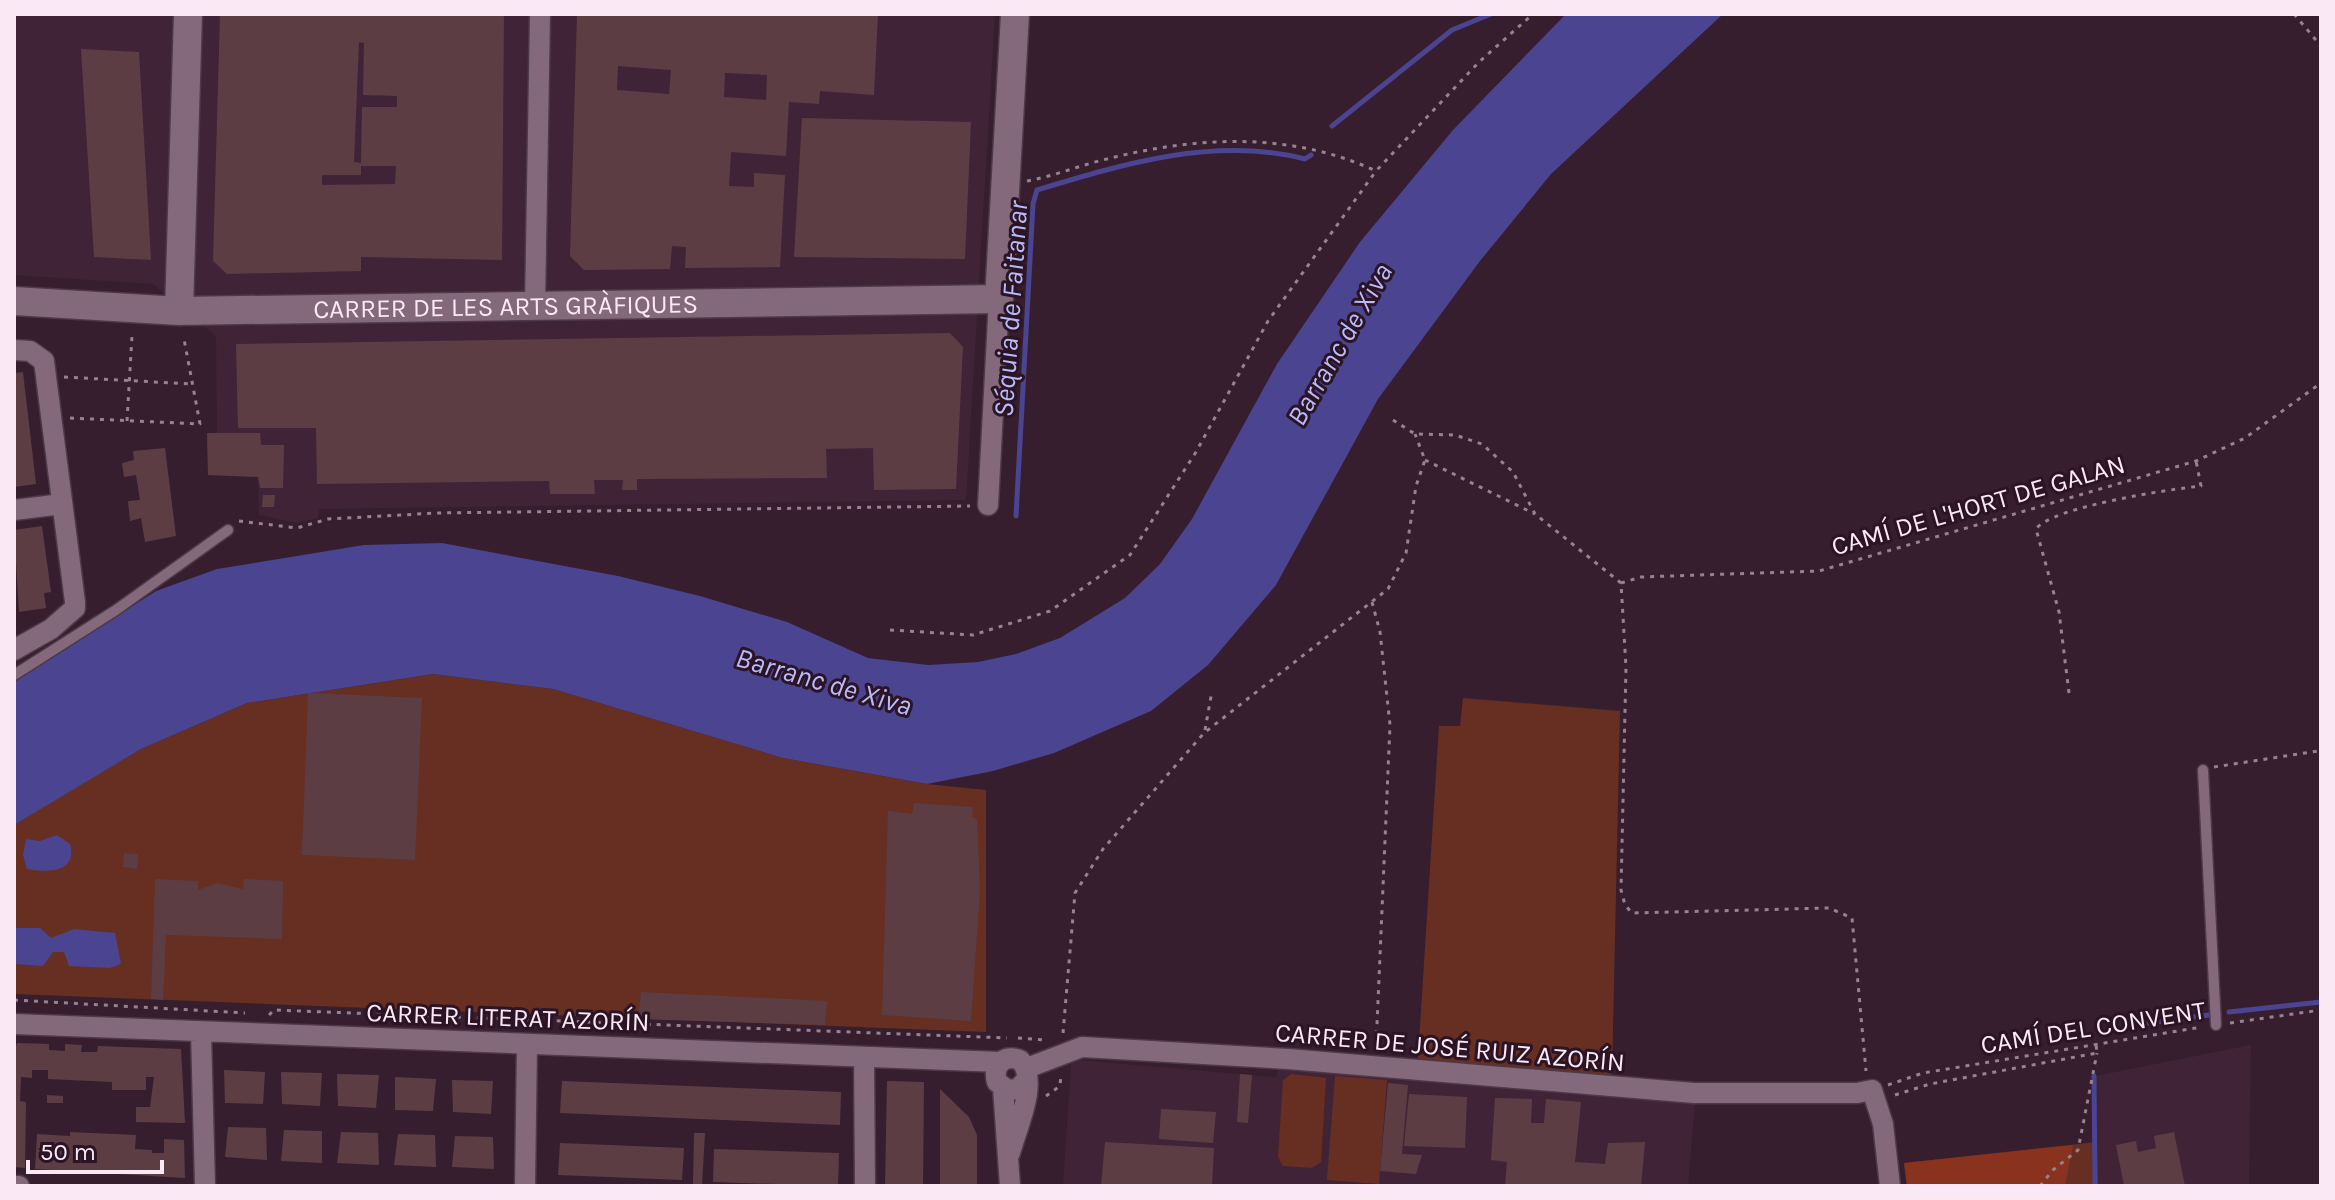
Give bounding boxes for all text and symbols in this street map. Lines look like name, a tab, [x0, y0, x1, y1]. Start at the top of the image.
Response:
water label: Séquia de Faitanar	[986, 199, 1035, 418]
water label: Barranc de Xiva	[1280, 257, 1399, 431]
street label: CARRER DE LES ARTS GRÀFIQUES	[313, 288, 698, 325]
street label: CAMÍ DE L'HORT DE GALAN	[1828, 448, 2128, 562]
water label: Barranc de Xiva	[732, 641, 916, 722]
street label: CAMÍ DEL CONVENT	[1978, 993, 2208, 1061]
street label: CARRER LITERAT AZORÍN	[366, 996, 650, 1038]
street label: CARRER DE JOSÉ RUIZ AZORÍN	[1274, 1016, 1626, 1078]
scale bar	[28, 1124, 162, 1174]
text: 50 m	[40, 1138, 96, 1166]

